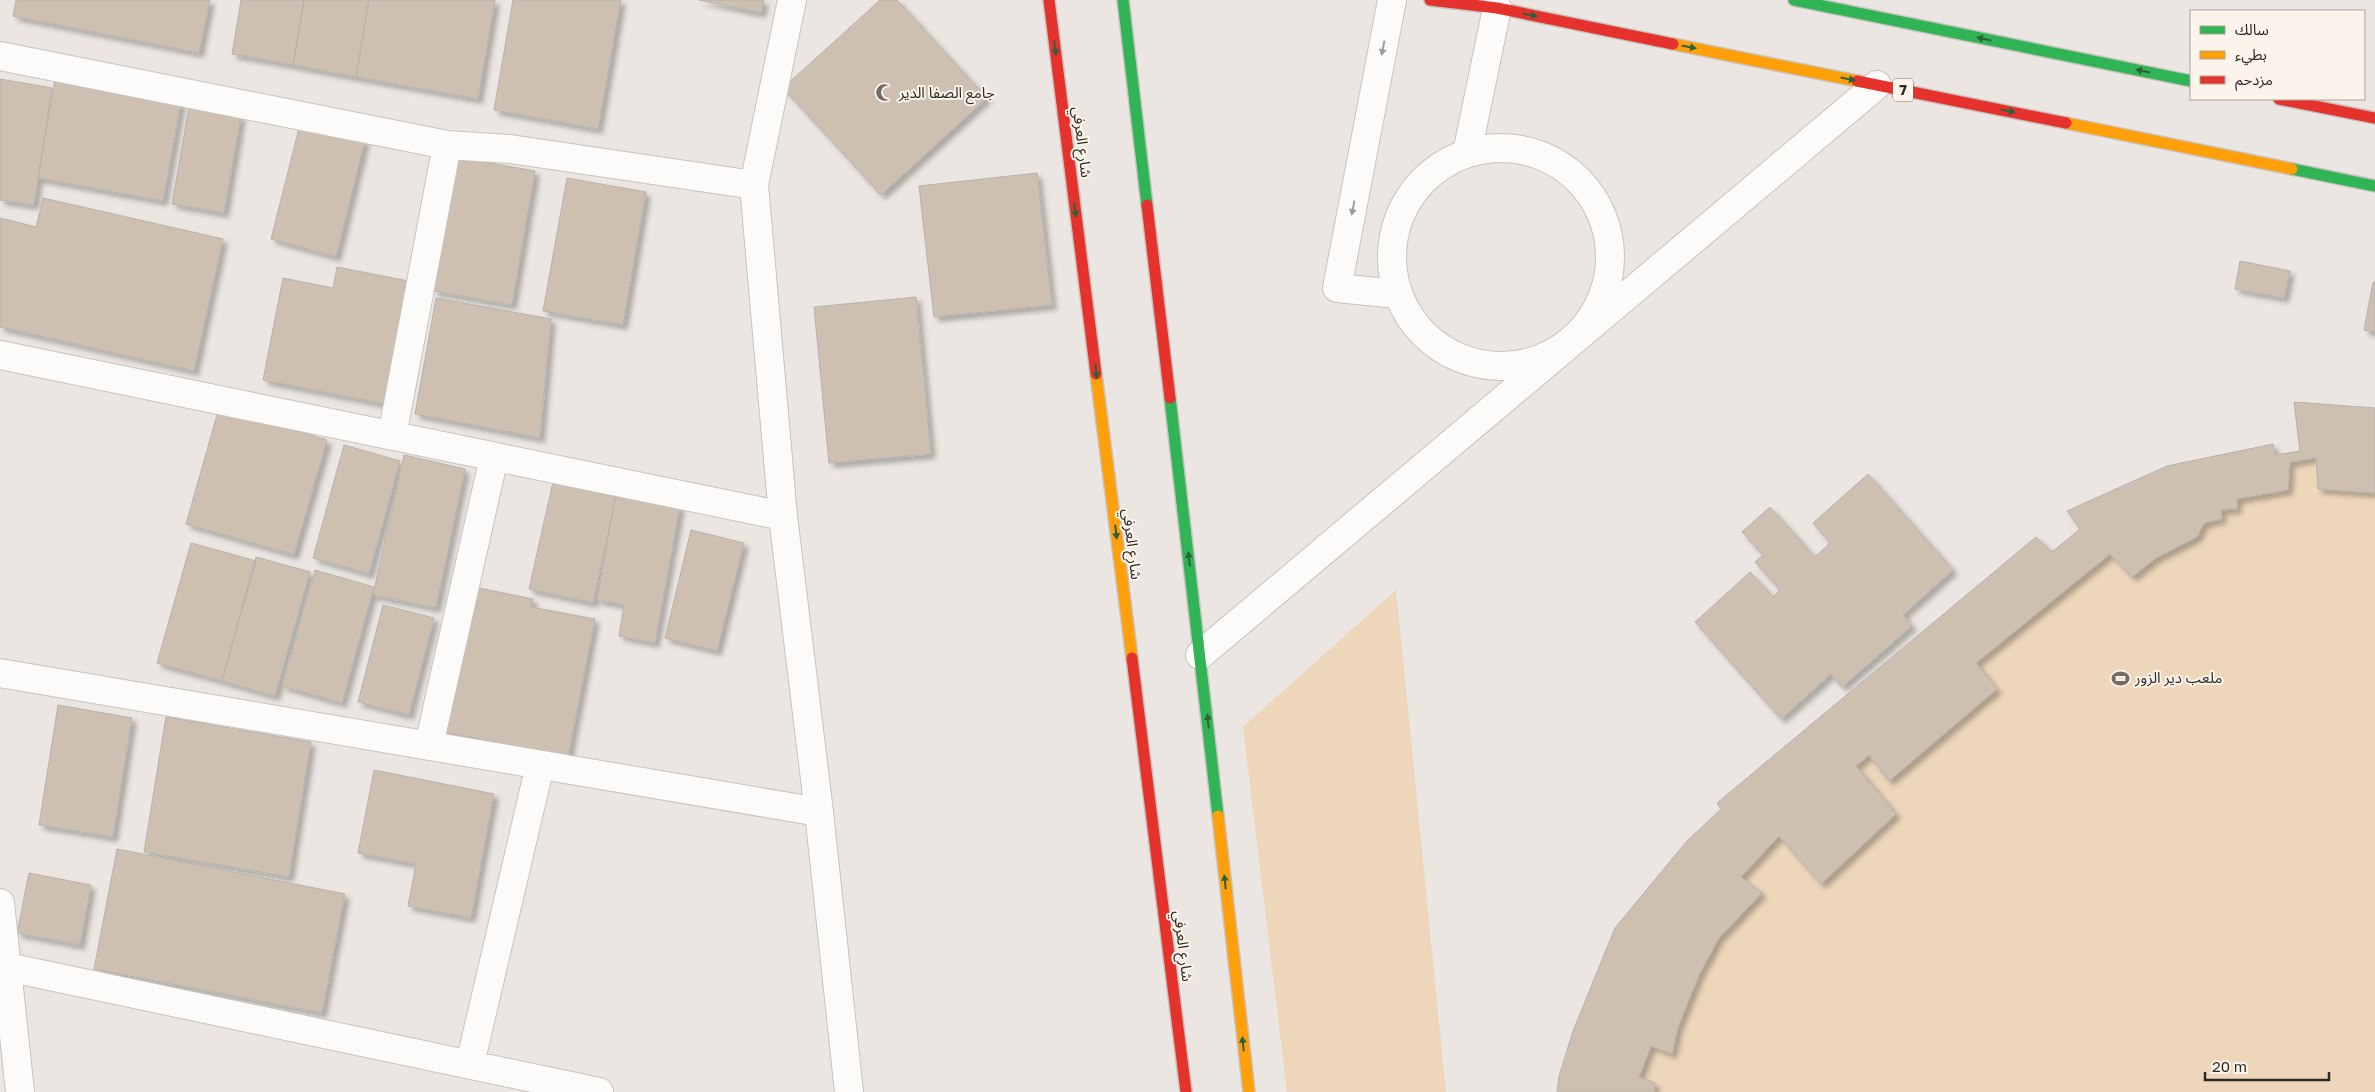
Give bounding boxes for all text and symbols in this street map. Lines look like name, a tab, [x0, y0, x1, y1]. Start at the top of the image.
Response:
legend	[2190, 10, 2365, 100]
one-way arrow	[1522, 11, 1537, 19]
text: سالك	[2235, 20, 2269, 38]
one-way arrow	[1976, 34, 1992, 42]
one-way arrow	[1379, 40, 1387, 55]
one-way arrow	[1051, 41, 1059, 57]
one-way arrow	[1681, 43, 1697, 51]
text: بطيء	[2235, 45, 2267, 66]
one-way arrow	[2136, 67, 2151, 75]
text: مزدحم	[2235, 70, 2273, 91]
one-way arrow	[1841, 75, 1856, 83]
road number: 7	[1893, 78, 1913, 102]
mosque icon: جامع الصفا الدير	[875, 83, 895, 103]
place label: جامع الصفا الدير	[898, 83, 995, 105]
street label: شارع العرفي	[1066, 105, 1096, 179]
one-way arrow	[2000, 108, 2016, 116]
one-way arrow	[1348, 200, 1356, 216]
one-way arrow	[1072, 202, 1080, 218]
one-way arrow	[1092, 363, 1100, 379]
street label: شارع العرفي	[1116, 507, 1146, 581]
one-way arrow	[1112, 524, 1120, 540]
one-way arrow	[1185, 551, 1193, 567]
sports icon: ملعب دير الزور	[2111, 668, 2131, 688]
place label: ملعب دير الزور	[2134, 668, 2222, 687]
one-way arrow	[1203, 712, 1211, 728]
one-way arrow	[1221, 874, 1229, 890]
street label: شارع العرفي	[1167, 909, 1197, 983]
one-way arrow	[1239, 1035, 1247, 1051]
scale bar	[2205, 1050, 2329, 1082]
text: 20 m	[2212, 1057, 2247, 1075]

